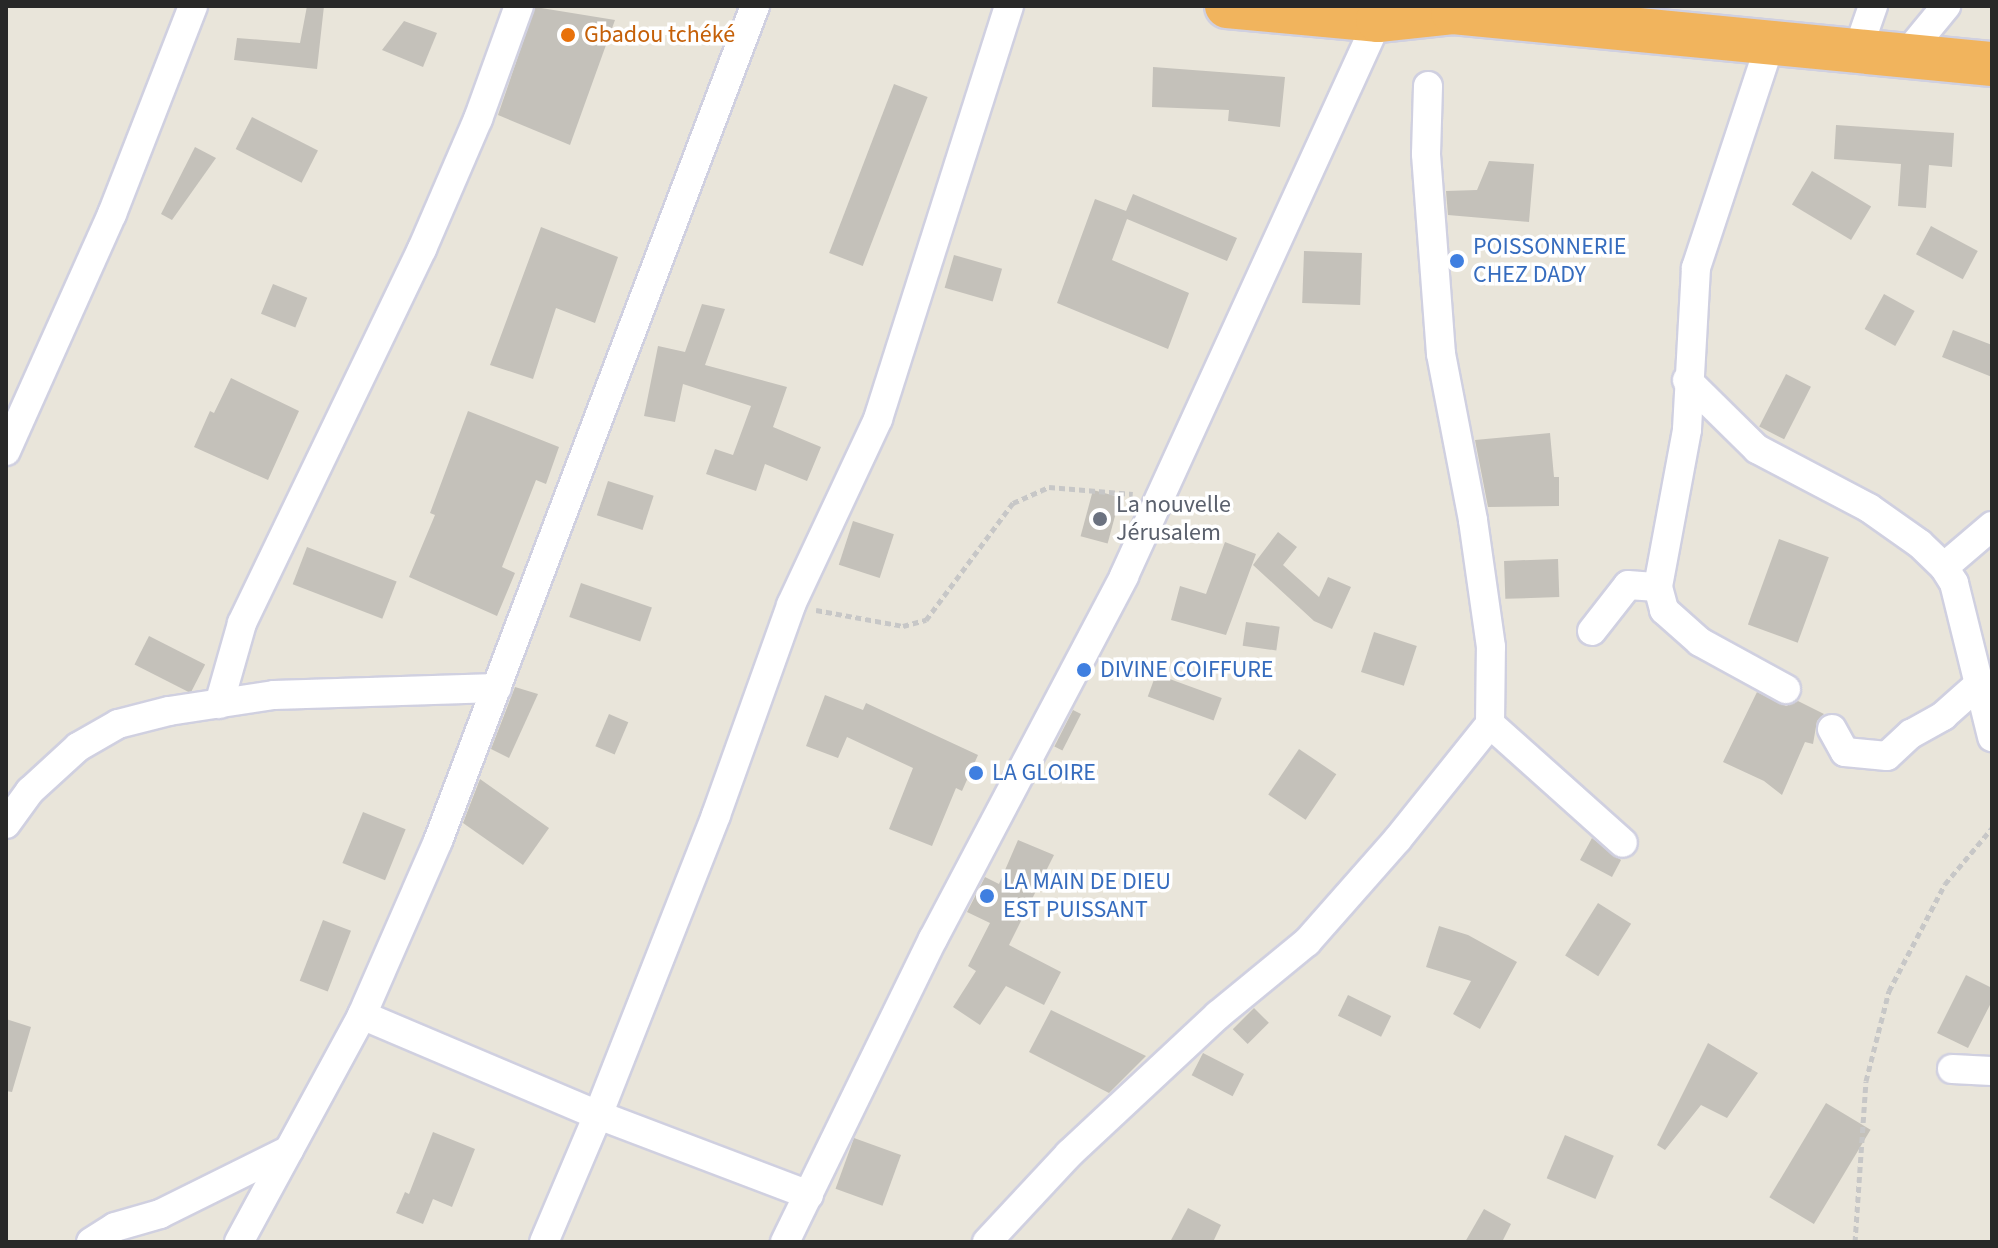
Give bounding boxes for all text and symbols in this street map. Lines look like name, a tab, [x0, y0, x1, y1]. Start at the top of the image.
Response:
place label: Gbadou tchéké	[584, 21, 735, 49]
marker: Gbadou tchéké	[559, 26, 577, 44]
place label: POISSONNERIE CHEZ DADY	[1473, 233, 1626, 289]
marker: POISSONNERIE CHEZ DADY	[1448, 252, 1466, 270]
place label: La nouvelle Jérusalem	[1116, 491, 1231, 547]
marker: La nouvelle Jérusalem	[1091, 510, 1109, 528]
place label: DIVINE COIFFURE	[1100, 656, 1273, 684]
marker: DIVINE COIFFURE	[1075, 661, 1093, 679]
place label: LA GLOIRE	[992, 759, 1096, 787]
marker: LA GLOIRE	[967, 764, 985, 782]
place label: LA MAIN DE DIEU EST PUISSANT	[1003, 868, 1171, 924]
marker: LA MAIN DE DIEU EST PUISSANT	[978, 887, 996, 905]

